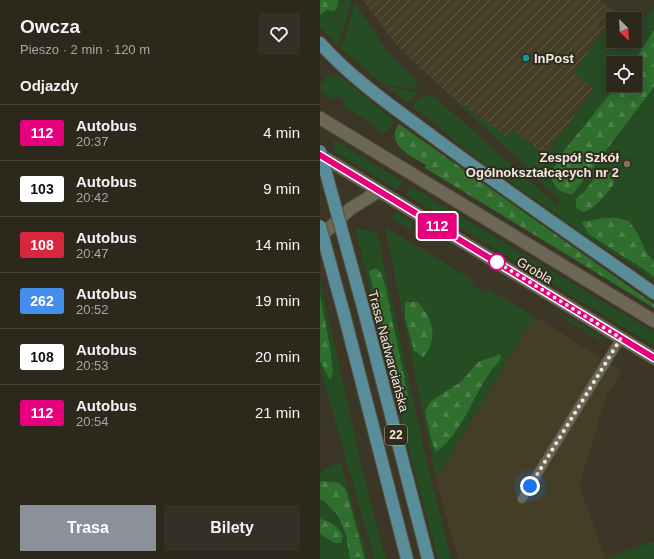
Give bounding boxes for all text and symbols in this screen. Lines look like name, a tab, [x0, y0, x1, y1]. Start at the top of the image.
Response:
north arrow	[606, 12, 642, 48]
map controls	[606, 12, 642, 92]
button: heart	[258, 13, 300, 55]
text: Owcza	[20, 16, 80, 37]
text: Pieszo · 2 min · 120 m	[20, 42, 150, 57]
place label: InPost	[534, 51, 574, 66]
marker: InPost	[521, 53, 531, 63]
button: locate	[606, 56, 642, 92]
text: Odjazdy	[20, 77, 78, 94]
text: Autobus	[76, 117, 137, 134]
text: 4 min	[263, 124, 300, 141]
text: 112	[31, 125, 53, 141]
text: 20:37	[76, 134, 109, 149]
place label: Zespół Szkół Ogólnokształcących nr 2	[466, 150, 619, 180]
marker: Zespół Szkół Ogólnokształcących nr 2	[622, 159, 632, 169]
text: Autobus	[76, 173, 137, 190]
text: 9 min	[263, 180, 300, 197]
text: 103	[30, 181, 54, 197]
text: 20:42	[76, 190, 109, 205]
line badge: 112	[414, 213, 460, 239]
text: 112	[426, 218, 448, 234]
text: Autobus	[76, 229, 137, 246]
text: 14 min	[255, 236, 300, 253]
text: 108	[30, 237, 54, 253]
text: 20:47	[76, 246, 109, 261]
unlabelled marker	[488, 253, 506, 271]
street label: Grobla	[514, 254, 556, 287]
text: Autobus	[76, 285, 137, 302]
street label: Trasa Nadwarciańska	[365, 289, 412, 414]
text: 19 min	[255, 292, 300, 309]
text: 262	[30, 293, 54, 309]
text: 20:52	[76, 302, 109, 317]
text: Autobus	[76, 341, 137, 358]
text: 20 min	[255, 348, 300, 365]
text: 108	[30, 349, 54, 365]
text: 20:53	[76, 358, 109, 373]
text: Autobus	[76, 397, 137, 414]
text: 21 min	[255, 404, 300, 421]
text: 112	[31, 405, 53, 421]
text: 20:54	[76, 414, 109, 429]
road number: 22	[385, 425, 407, 445]
your location	[520, 476, 540, 496]
button: Trasa	[20, 505, 156, 551]
button: Bilety	[164, 505, 300, 551]

